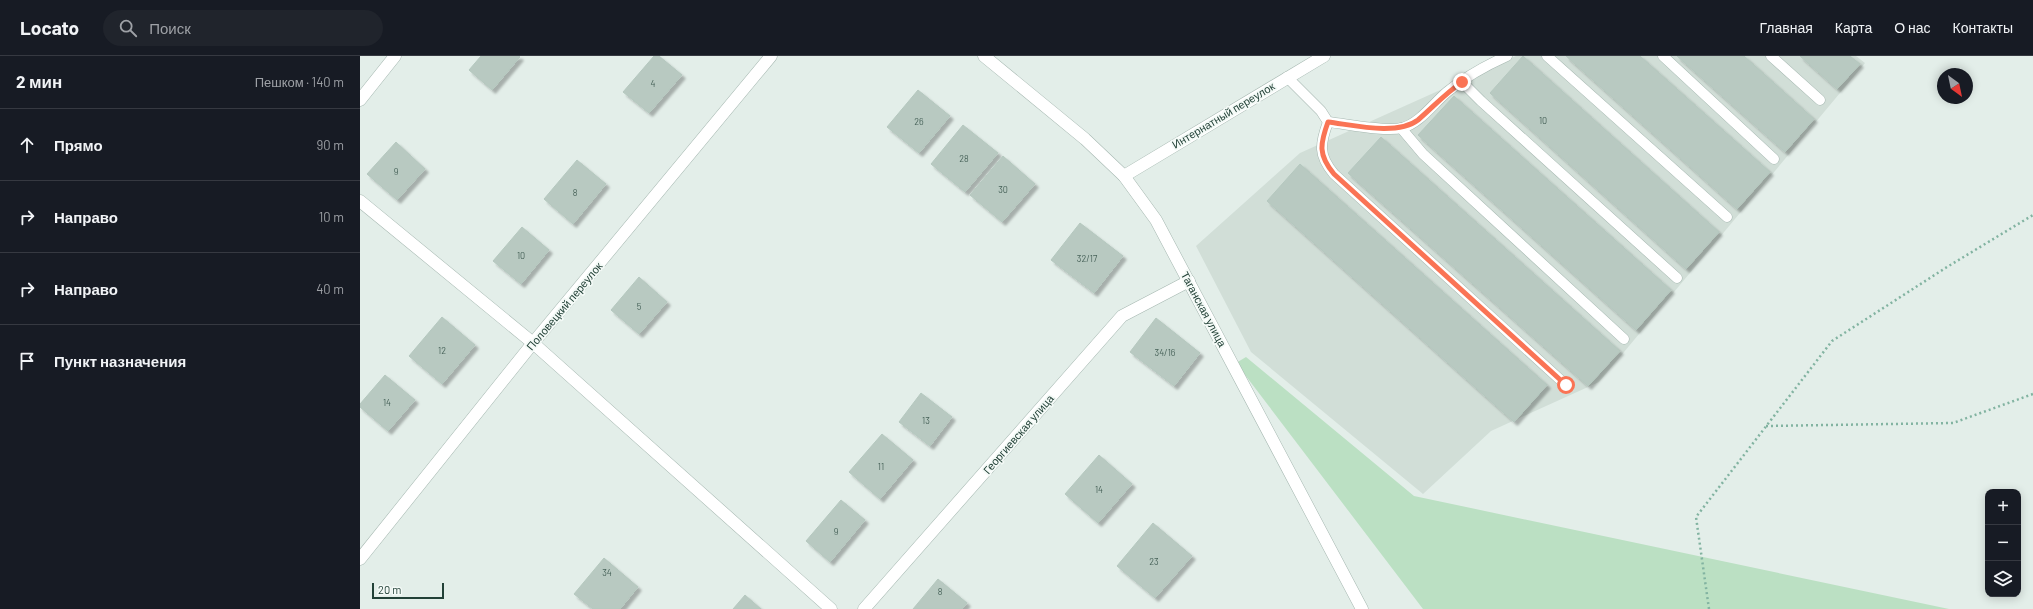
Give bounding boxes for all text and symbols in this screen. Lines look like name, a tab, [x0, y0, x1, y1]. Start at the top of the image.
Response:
search box	[103, 10, 383, 46]
text: Locato	[20, 16, 79, 39]
icon: search	[117, 17, 139, 39]
text: Поиск	[149, 19, 191, 37]
text: Главная	[1760, 19, 1813, 36]
text: Карта	[1835, 19, 1872, 36]
text: О нас	[1894, 19, 1931, 36]
text: Контакты	[1953, 19, 2013, 36]
north arrow	[1937, 68, 1973, 104]
text: 2 мин	[16, 71, 62, 91]
route end	[1453, 73, 1471, 91]
text: Пешком · 140 m	[255, 74, 344, 90]
house number: 4	[651, 78, 656, 89]
street label: Интернатный переулок	[1169, 79, 1277, 151]
house number: 10	[1539, 115, 1547, 126]
house number: 26	[914, 116, 924, 127]
icon: ahead	[16, 134, 38, 156]
text: Прямо	[54, 136, 103, 154]
text: 90 m	[317, 137, 344, 153]
house number: 28	[959, 153, 969, 164]
house number: 9	[394, 166, 399, 177]
house number: 30	[998, 184, 1008, 195]
house number: 8	[573, 187, 578, 198]
icon: right	[16, 206, 38, 228]
text: Направо	[54, 208, 118, 226]
text: 10 m	[319, 209, 344, 225]
house number: 10	[517, 250, 525, 261]
house number: 32/17	[1077, 253, 1098, 264]
street label: Половецкий переулок	[523, 259, 605, 353]
street label: Таганская улица	[1179, 269, 1230, 350]
icon: right	[16, 278, 38, 300]
text: Направо	[54, 280, 118, 298]
text: 40 m	[316, 281, 344, 297]
house number: 5	[637, 301, 642, 312]
house number: 12	[438, 345, 446, 356]
house number: 34/16	[1155, 347, 1176, 358]
icon: arrive	[16, 350, 38, 372]
text: Пункт назначения	[54, 352, 186, 370]
route start	[1557, 376, 1575, 394]
street label: Георгиевская улица	[980, 391, 1056, 476]
house number: 14	[383, 397, 391, 408]
house number: 13	[922, 415, 930, 426]
house number: 11	[878, 461, 884, 472]
house number: 14	[1095, 484, 1103, 495]
map controls	[1985, 489, 2021, 597]
button: +	[1985, 489, 2021, 525]
button: −	[1985, 525, 2021, 561]
house number: 9	[834, 526, 839, 537]
house number: 23	[1149, 556, 1159, 567]
button: layers	[1985, 561, 2021, 597]
house number: 34	[602, 567, 612, 578]
scale bar	[372, 581, 444, 600]
text: 20 m	[378, 583, 401, 596]
house number: 8	[938, 586, 943, 597]

